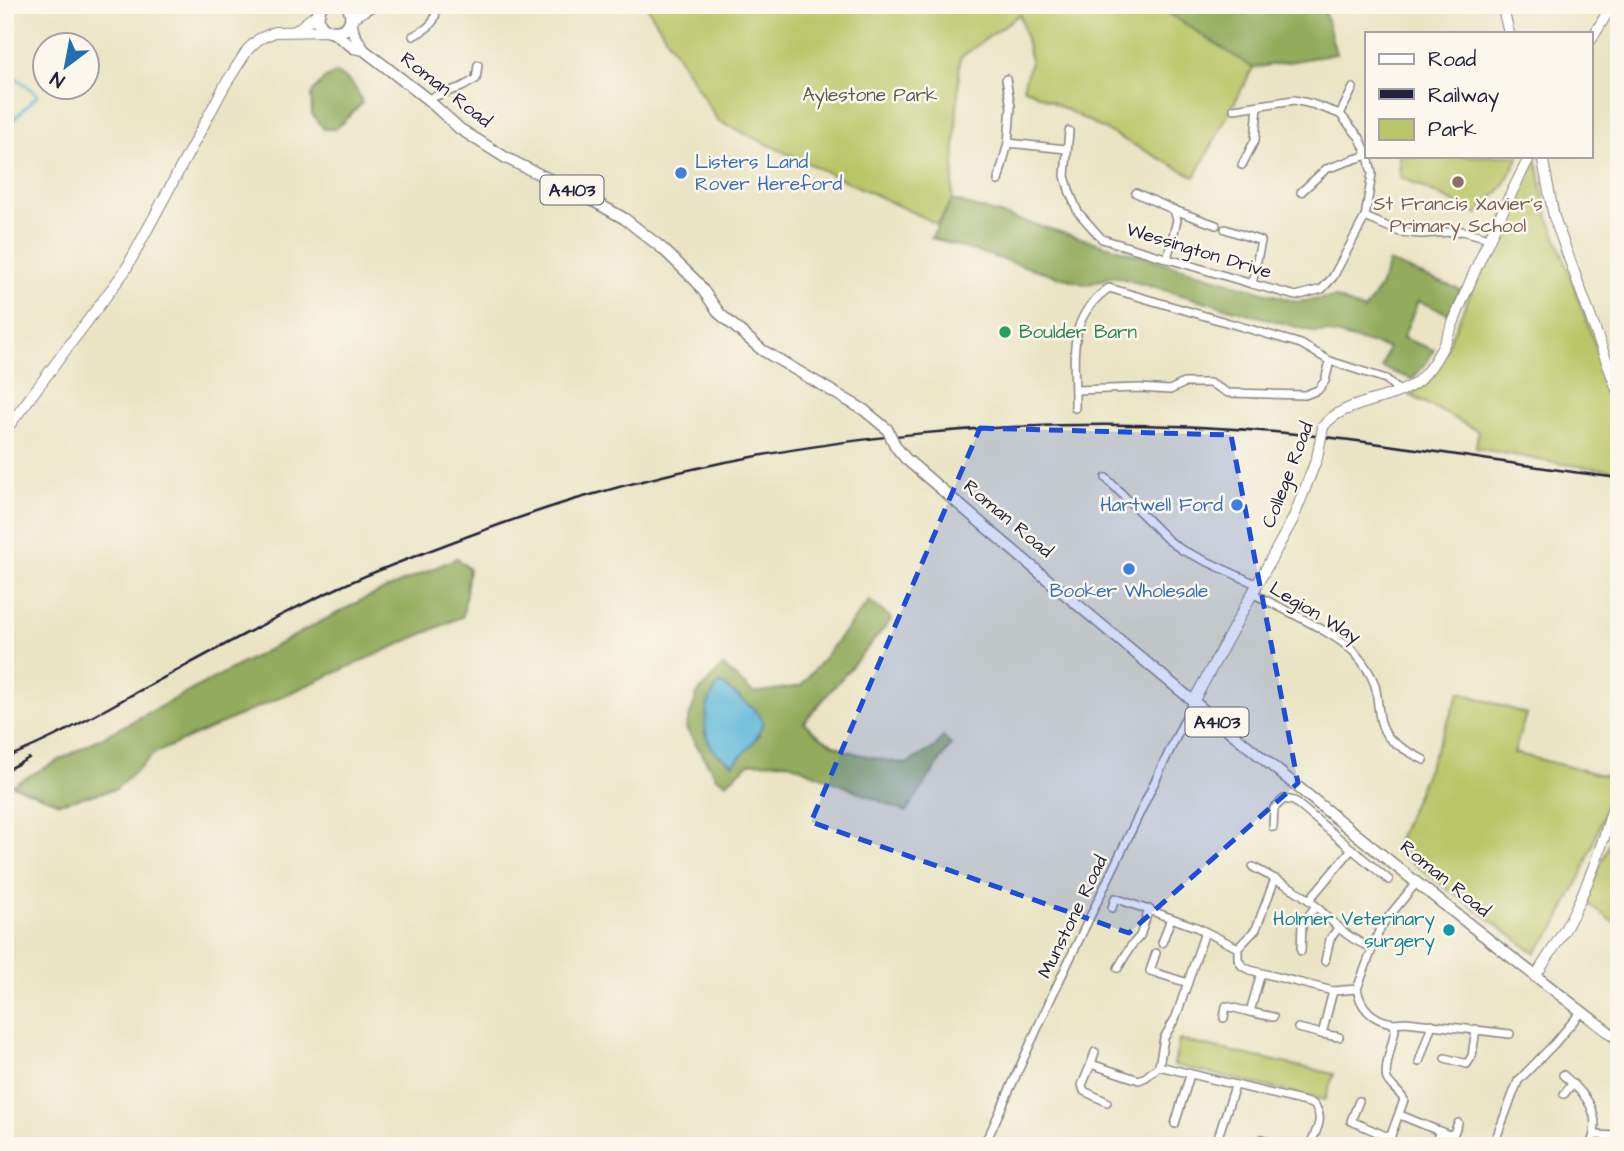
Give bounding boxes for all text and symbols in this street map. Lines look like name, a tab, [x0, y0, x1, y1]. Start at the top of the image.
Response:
north arrow	[32, 32, 102, 102]
legend	[1365, 32, 1592, 158]
text: Road	[1428, 45, 1476, 74]
street label: Roman Road	[395, 46, 498, 134]
text: N	[46, 64, 70, 94]
text: Railway	[1428, 81, 1500, 112]
park label: Aylestone Park	[802, 82, 938, 110]
text: Park	[1428, 115, 1477, 144]
place label: Listers Land Rover Hereford	[695, 149, 842, 198]
marker: Listers Land Rover Hereford	[673, 165, 689, 181]
marker: St Francis Xavier's Primary School	[1450, 174, 1466, 190]
road number: A4103	[540, 176, 604, 204]
place label: St Francis Xavier's Primary School	[1373, 191, 1543, 241]
street label: Wessington Drive	[1123, 216, 1275, 287]
place label: Boulder Barn	[1019, 319, 1137, 346]
marker: Boulder Barn	[997, 324, 1013, 340]
street label: College Road	[1255, 418, 1322, 532]
street label: Roman Road	[957, 473, 1059, 565]
place label: Hartwell Ford	[1100, 492, 1223, 519]
marker: Hartwell Ford	[1229, 497, 1245, 513]
marker: Booker Wholesale	[1121, 561, 1137, 577]
street label: Legion Way	[1264, 575, 1366, 652]
place label: Booker Wholesale	[1050, 578, 1208, 605]
road number: A4103	[1186, 708, 1248, 736]
street label: Roman Road	[1394, 834, 1496, 924]
street label: Munstone Road	[1032, 851, 1115, 983]
place label: Holmer Veterinary surgery	[1273, 906, 1436, 956]
marker: Holmer Veterinary surgery	[1441, 922, 1457, 938]

